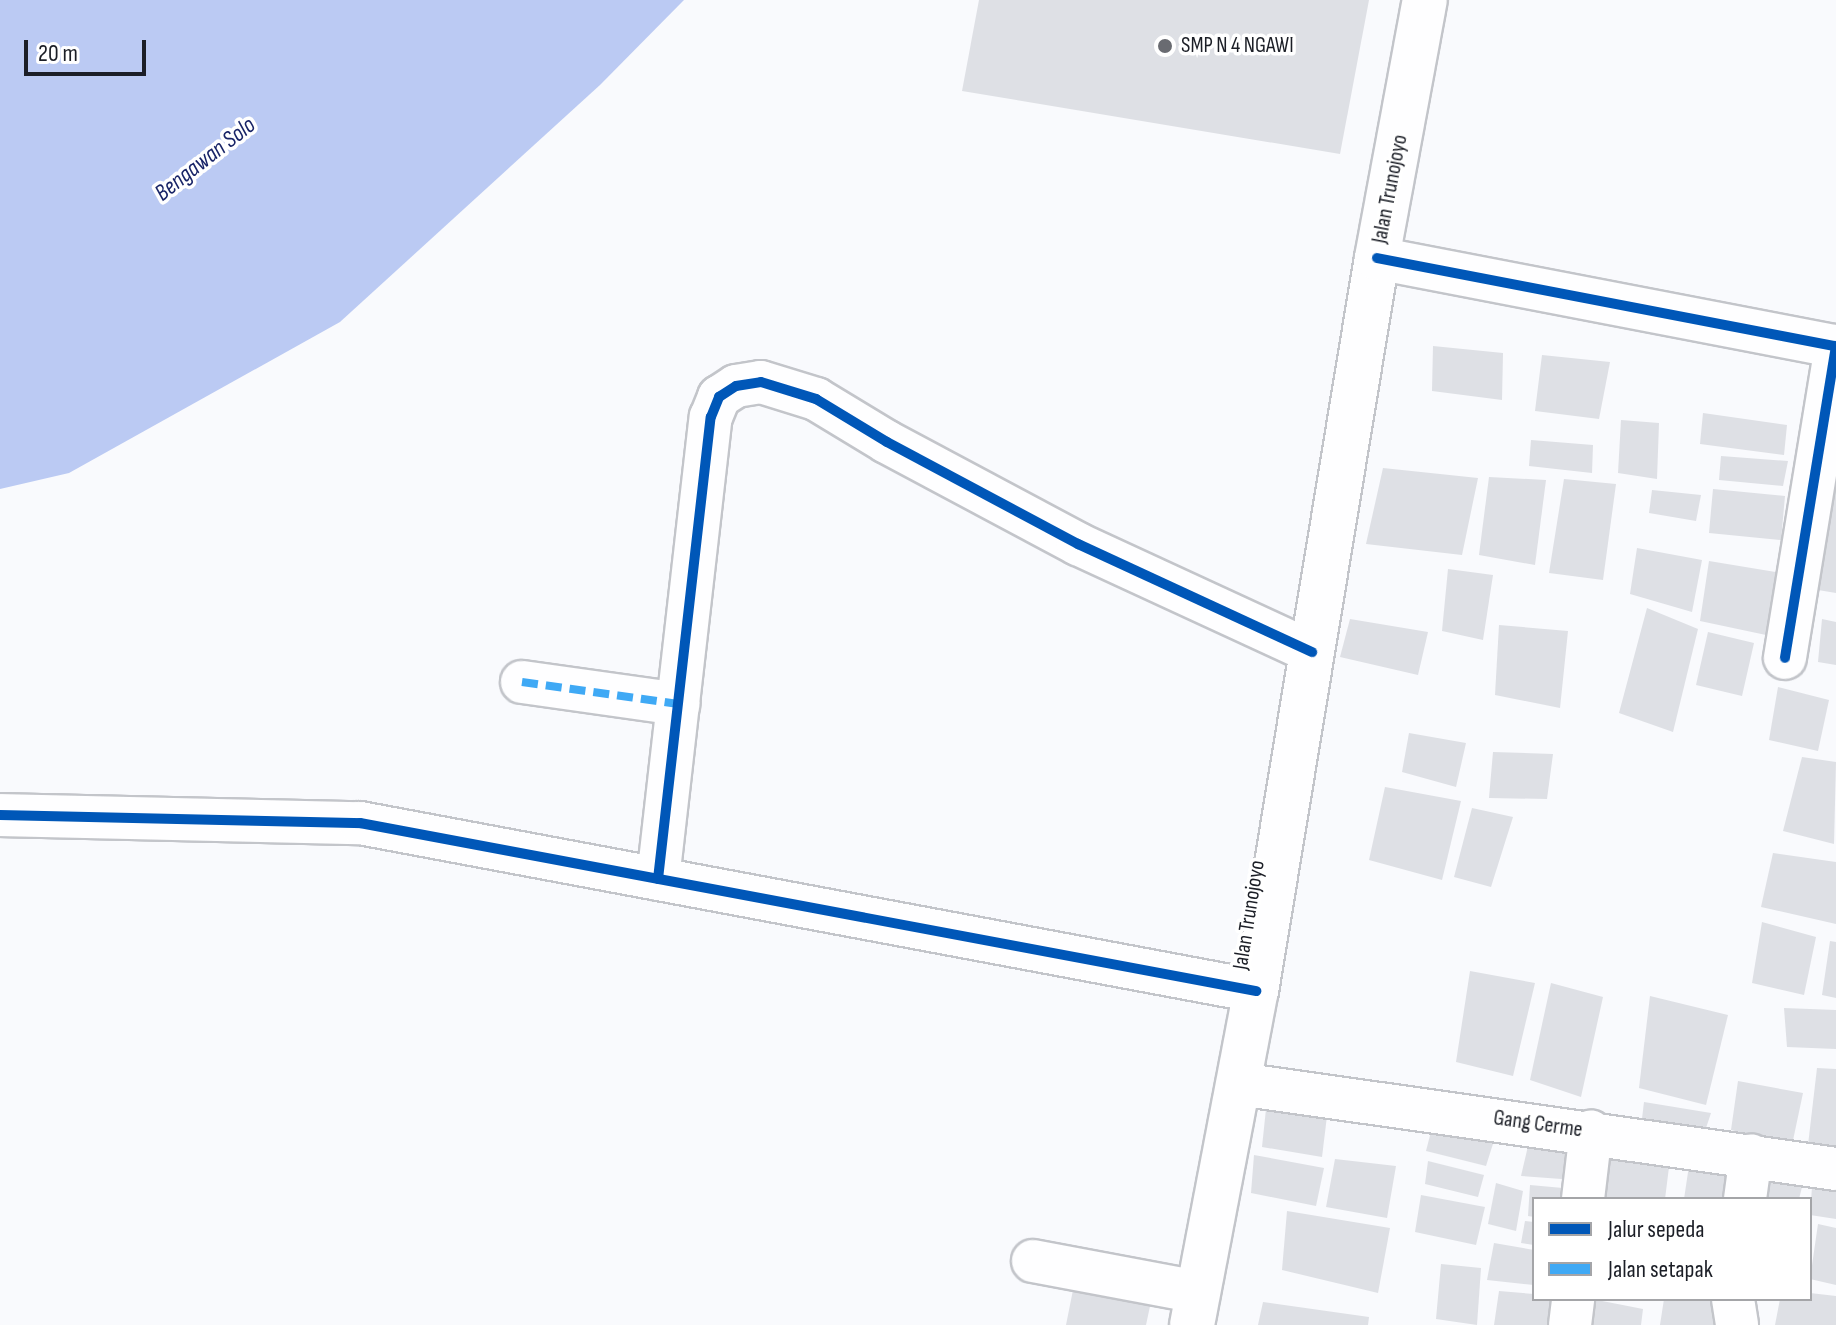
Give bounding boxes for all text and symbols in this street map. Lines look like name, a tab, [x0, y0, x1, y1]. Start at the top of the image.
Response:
scale bar	[28, 24, 150, 74]
place label: SMP N 4 NGAWI	[1181, 33, 1294, 59]
marker: SMP N 4 NGAWI	[1156, 37, 1174, 55]
text: 20 m	[38, 39, 78, 68]
water label: Bengawan Solo	[149, 111, 261, 207]
street label: Jalan Trunojoyo	[1367, 132, 1413, 246]
street label: Jalan Trunojoyo	[1227, 859, 1271, 971]
street label: Gang Cerme	[1492, 1105, 1584, 1143]
legend	[1532, 1197, 1812, 1301]
text: Jalur sepeda	[1608, 1215, 1704, 1244]
text: Jalan setapak	[1608, 1255, 1713, 1284]

